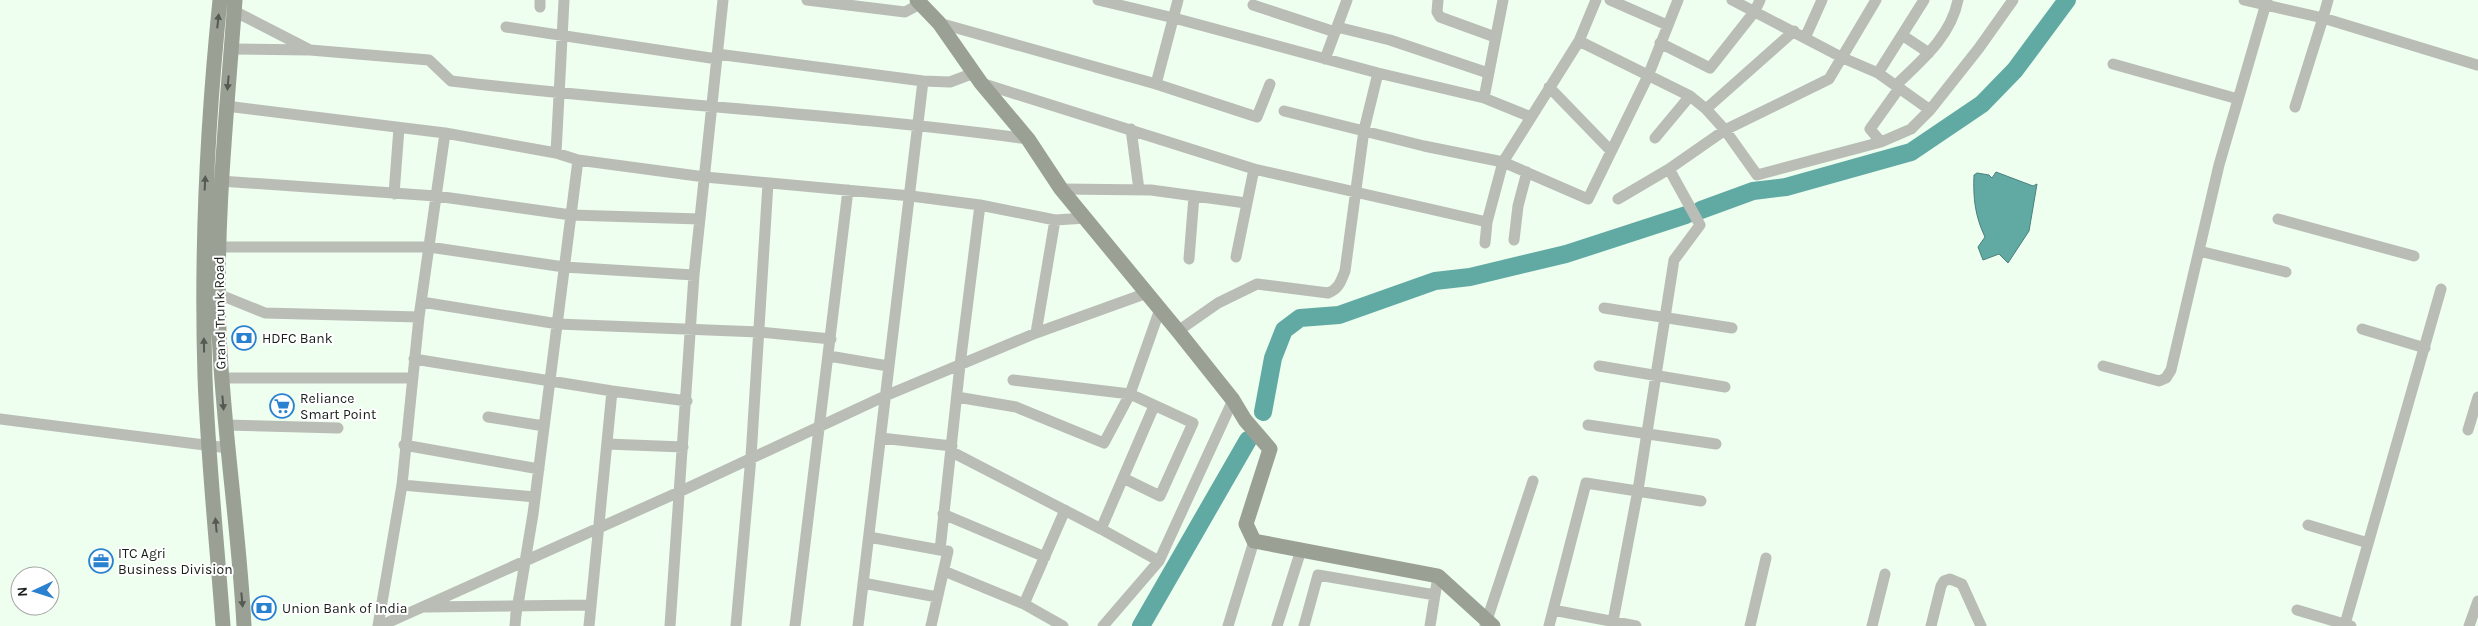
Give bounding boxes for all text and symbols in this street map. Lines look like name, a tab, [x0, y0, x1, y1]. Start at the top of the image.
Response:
one-way arrow	[214, 13, 222, 29]
one-way arrow	[224, 76, 232, 92]
one-way arrow	[202, 175, 210, 191]
street label: Grand Trunk Road	[211, 256, 229, 370]
bank icon: HDFC Bank	[231, 325, 257, 351]
place label: HDFC Bank	[262, 330, 333, 347]
one-way arrow	[200, 337, 208, 353]
place label: Reliance Smart Point	[300, 390, 376, 423]
supermarket icon: Reliance Smart Point	[269, 393, 295, 419]
one-way arrow	[220, 395, 228, 411]
one-way arrow	[212, 517, 220, 533]
place label: ITC Agri Business Division	[118, 545, 233, 578]
office icon: ITC Agri Business Division	[88, 548, 114, 574]
north arrow	[10, 566, 60, 616]
text: N	[14, 586, 31, 597]
one-way arrow	[238, 592, 246, 608]
bank icon: Union Bank of India	[251, 595, 277, 621]
place label: Union Bank of India	[282, 600, 408, 617]

